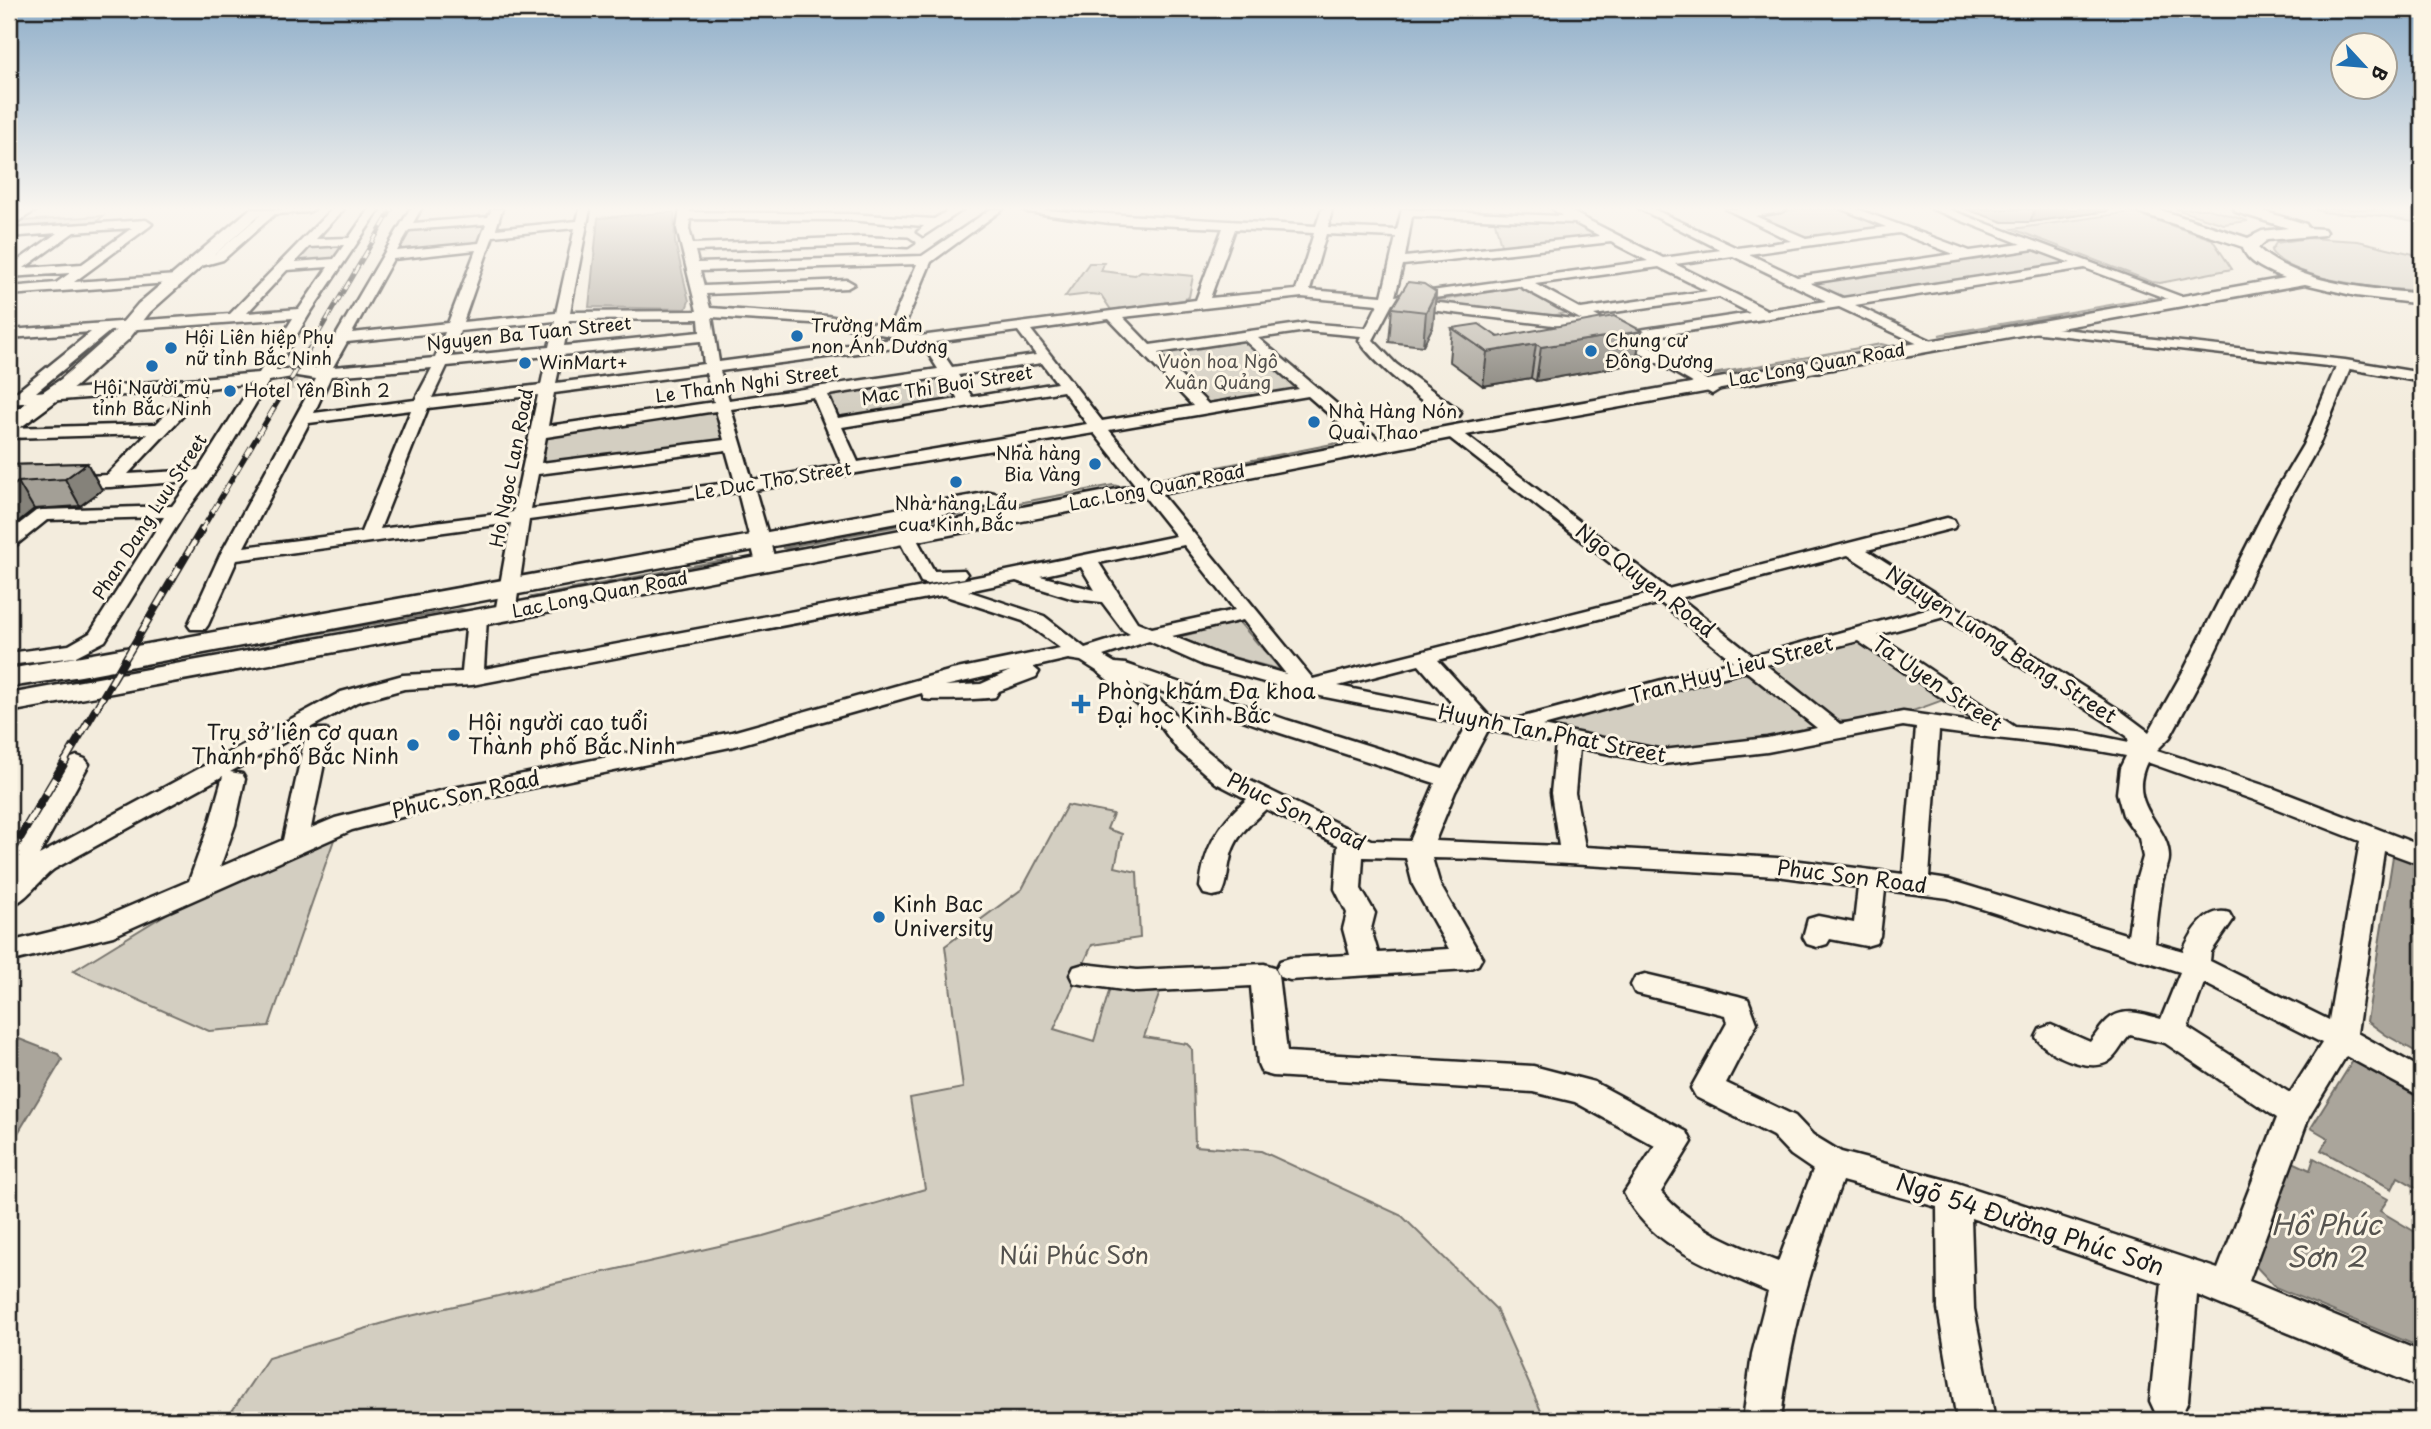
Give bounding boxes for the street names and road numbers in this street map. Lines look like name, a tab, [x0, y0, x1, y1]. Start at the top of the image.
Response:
street label: Nguyen Ba Tuan Street	[425, 308, 632, 357]
street label: Lac Long Quan Road	[1726, 335, 1907, 392]
street label: Le Thanh Nghi Street	[653, 356, 840, 409]
street label: Mac Thi Buoi Street	[859, 358, 1034, 411]
street label: Ho Ngoc Lan Road	[482, 386, 539, 549]
street label: Phan Dang Luu Street	[85, 428, 213, 605]
street label: Le Duc Tho Street	[692, 454, 853, 505]
street label: Lac Long Quan Road	[1066, 456, 1247, 517]
street label: Ngo Quyen Road	[1570, 515, 1723, 644]
street label: Nguyen Luong Bang Street	[1880, 556, 2124, 730]
street label: Lac Long Quan Road	[509, 563, 690, 624]
street label: Tran Huy Lieu Street	[1625, 625, 1836, 711]
street label: Ta Uyen Street	[1866, 627, 2010, 738]
street label: Huynh Tan Phat Street	[1436, 694, 1669, 770]
street label: Phuc Son Road	[388, 760, 543, 826]
street label: Phuc Son Road	[1222, 763, 1372, 858]
street label: Phuc Son Road	[1775, 850, 1929, 900]
street label: Ngõ 54 Đường Phúc Sơn	[1892, 1163, 2169, 1284]

